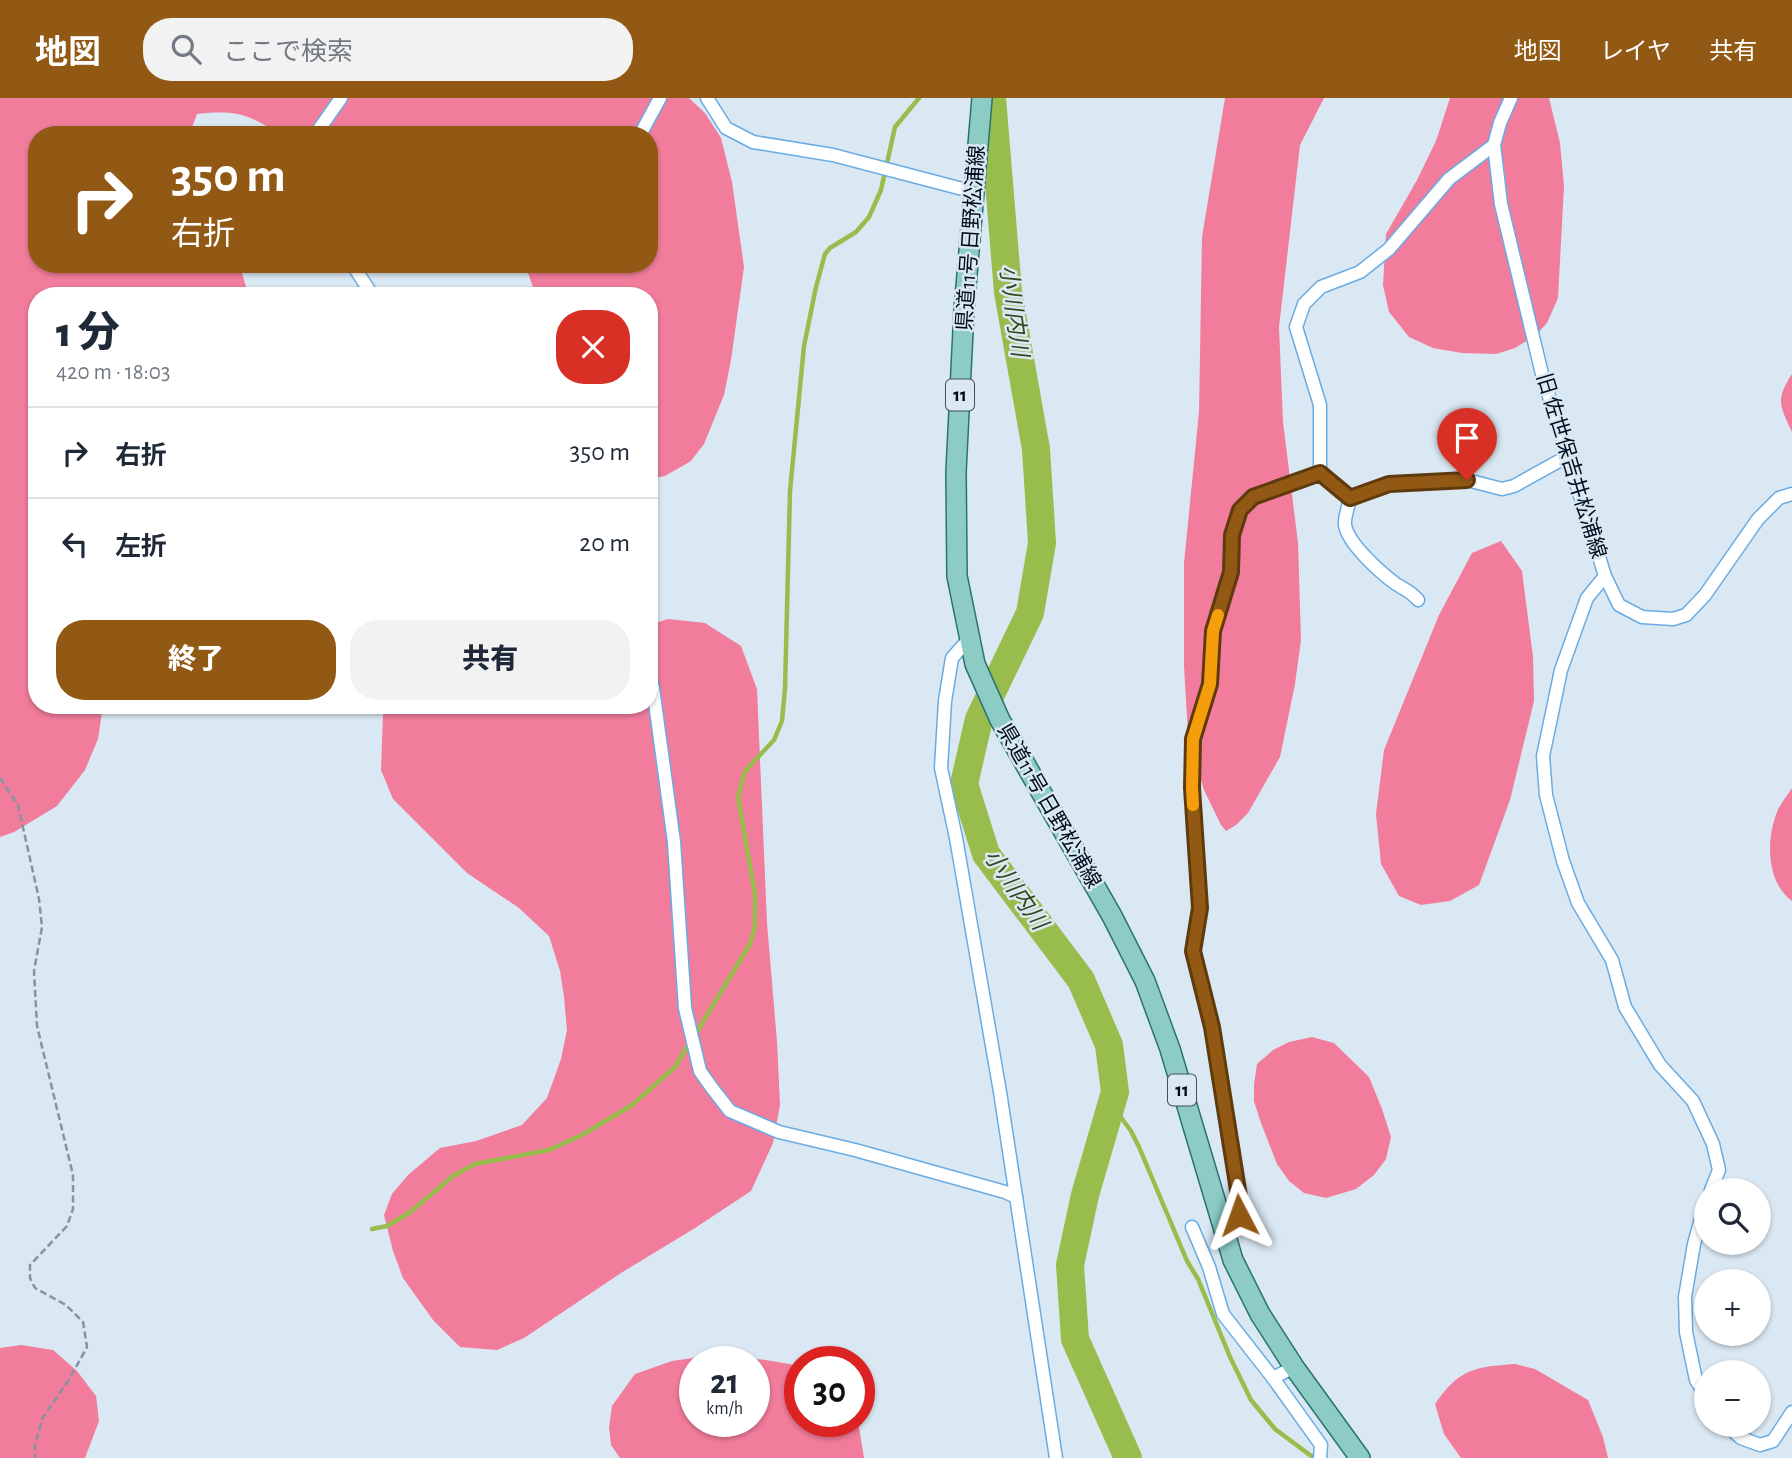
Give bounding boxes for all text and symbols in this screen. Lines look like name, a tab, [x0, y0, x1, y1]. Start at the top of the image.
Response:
search box	[143, 18, 633, 81]
icon: search	[167, 30, 205, 68]
text: 地図	[35, 37, 101, 70]
text: ここで検索	[223, 39, 353, 65]
text: 地図	[1514, 40, 1562, 64]
text: レイヤ	[1600, 40, 1671, 64]
text: 共有	[1709, 40, 1757, 64]
street label: 県道11号 日野松浦線	[953, 144, 988, 331]
text: 350 m	[171, 152, 286, 201]
icon: right	[56, 154, 147, 245]
text: 右折	[171, 218, 235, 250]
water label: 小川内川	[995, 264, 1033, 361]
button: close	[556, 310, 630, 384]
text: 1 分	[56, 312, 120, 354]
text: 420 m · 18:03	[56, 361, 170, 384]
street label: 旧 佐世保吉井松浦線	[1533, 371, 1610, 561]
road number: 11	[946, 380, 974, 410]
pin	[1437, 408, 1497, 480]
icon: arrive	[1448, 419, 1486, 457]
icon: right	[56, 434, 94, 472]
text: 350 m	[570, 439, 630, 465]
text: 右折	[115, 443, 167, 469]
icon: left	[56, 525, 94, 563]
text: 20 m	[579, 530, 630, 556]
text: 左折	[115, 534, 167, 560]
button: 終了	[56, 620, 336, 700]
button: 共有	[350, 620, 630, 700]
street label: 県道11号 日野松浦線	[993, 720, 1105, 892]
water label: 小川内川	[979, 845, 1054, 937]
road number: 11	[1168, 1074, 1196, 1106]
position arrow	[1202, 1178, 1276, 1252]
map controls	[1694, 1178, 1771, 1437]
button: search	[1694, 1178, 1771, 1255]
button: +	[1694, 1269, 1771, 1346]
speed limit sign: 30	[784, 1346, 875, 1437]
button: −	[1694, 1360, 1771, 1437]
text: 21	[710, 1365, 739, 1400]
text: km/h	[706, 1400, 743, 1418]

